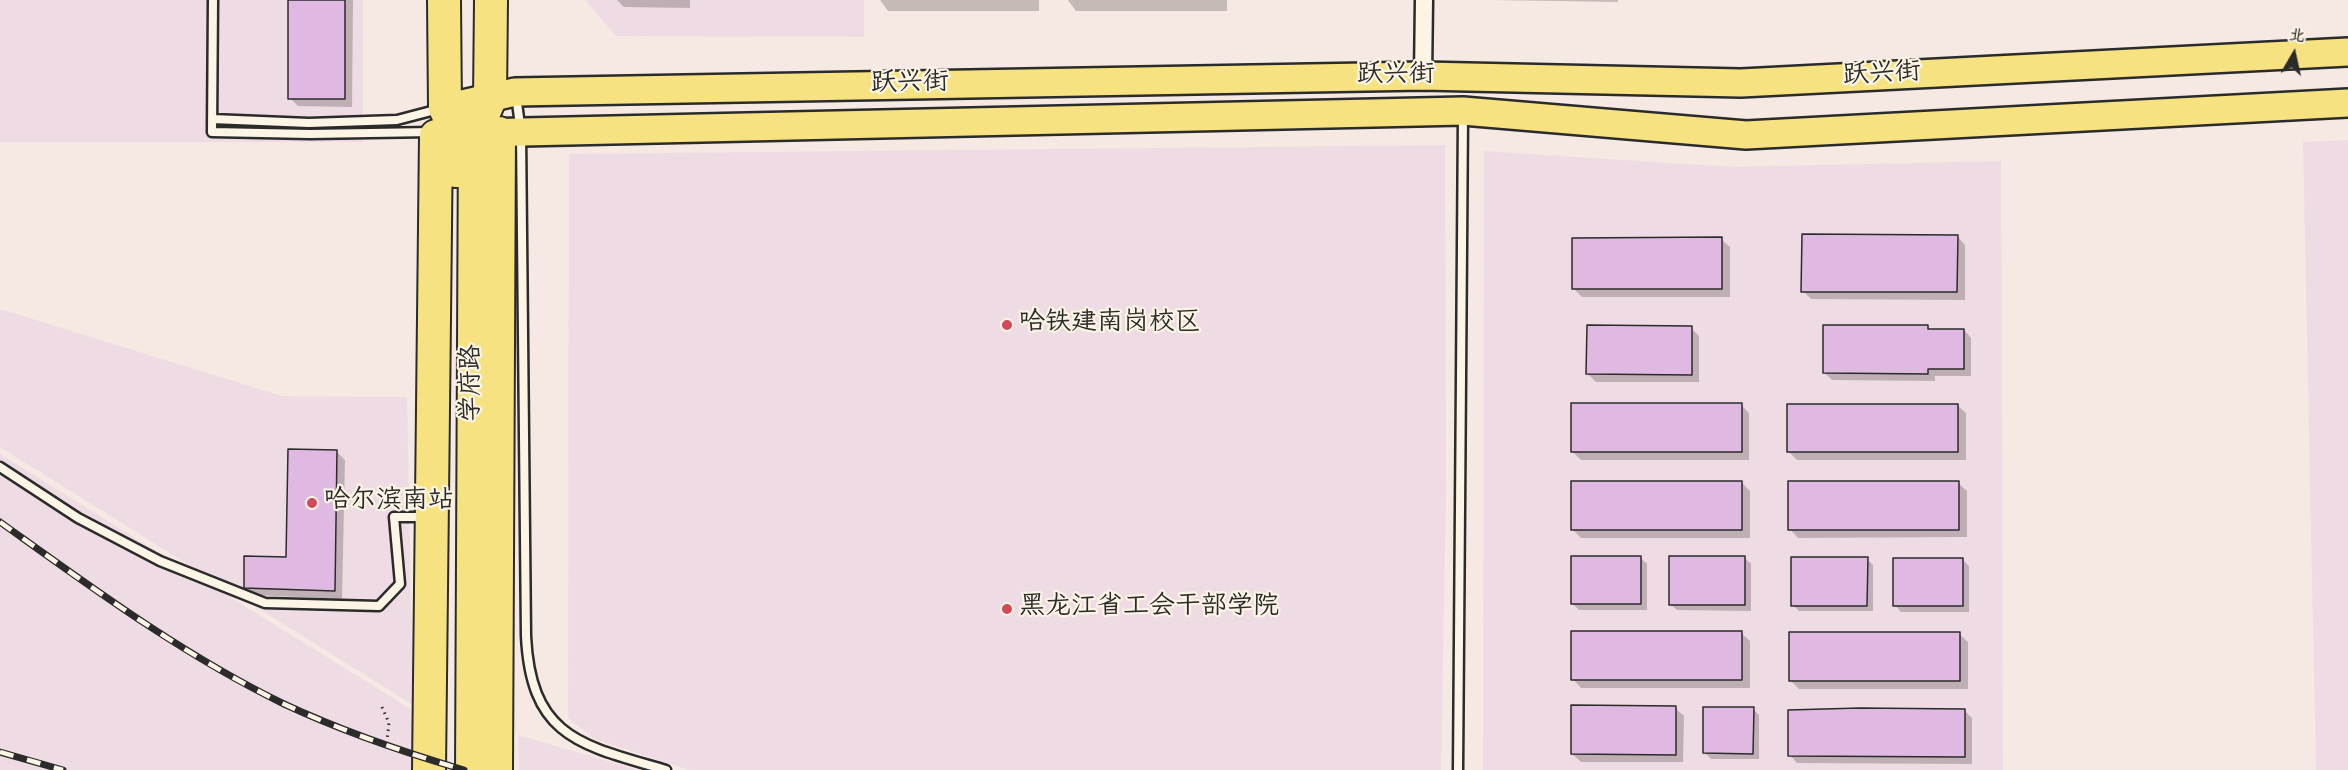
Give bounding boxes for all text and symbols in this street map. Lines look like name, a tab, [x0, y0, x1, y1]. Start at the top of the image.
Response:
text: 北	[2287, 23, 2307, 49]
north arrow	[2264, 24, 2324, 84]
street label: 跃兴街	[1842, 58, 1922, 94]
street label: 跃兴街	[1357, 61, 1435, 93]
street label: 跃兴街	[871, 69, 949, 101]
place label: 哈铁建南岗校区	[1019, 309, 1201, 341]
marker: 哈铁建南岗校区	[1000, 318, 1014, 332]
street label: 学府路	[458, 344, 490, 422]
place label: 哈尔滨南站	[324, 487, 454, 519]
marker: 哈尔滨南站	[305, 496, 319, 510]
place label: 黑龙江省工会干部学院	[1019, 593, 1279, 625]
marker: 黑龙江省工会干部学院	[1000, 602, 1014, 616]

